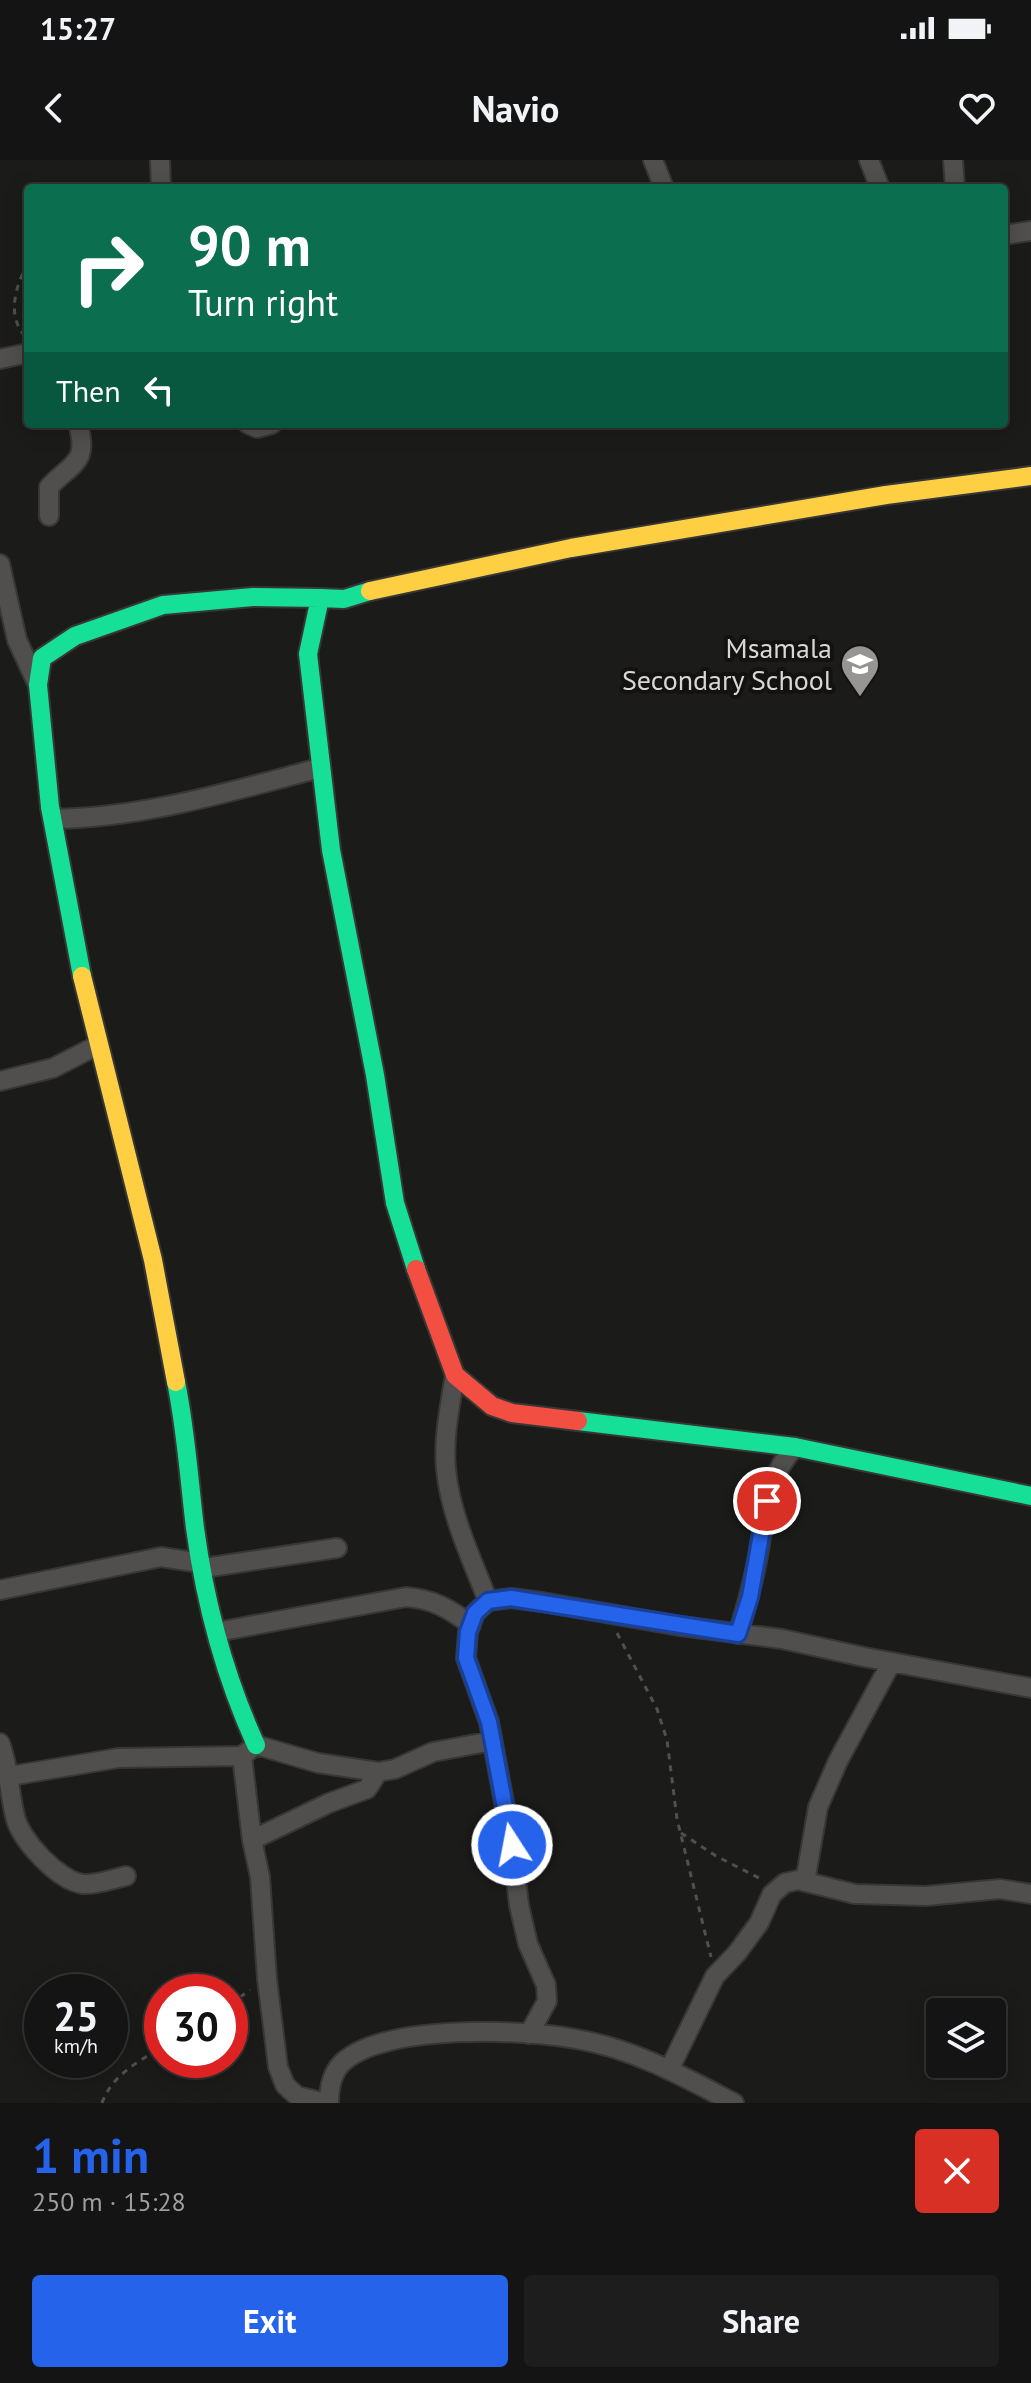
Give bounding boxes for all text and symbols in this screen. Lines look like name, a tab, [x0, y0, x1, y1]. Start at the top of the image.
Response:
text: 15:27	[40, 9, 116, 48]
text: Navio	[472, 85, 559, 132]
icon: back	[32, 86, 76, 130]
icon: heart	[955, 86, 999, 130]
text: 90 m	[188, 209, 311, 281]
icon: right	[56, 216, 160, 320]
text: Turn right	[188, 279, 338, 326]
icon: left	[137, 368, 181, 412]
text: Then	[56, 371, 121, 410]
place label: Msamala Secondary School	[622, 629, 832, 698]
school or university icon: Msamala Secondary School	[839, 643, 881, 698]
pin	[733, 1467, 801, 1535]
icon: arrive	[745, 1479, 789, 1523]
position arrow	[470, 1803, 554, 1887]
speed limit sign: 30	[144, 1974, 248, 2078]
text: 25	[53, 1990, 99, 2042]
map controls	[926, 1998, 1006, 2078]
button: layers	[926, 1998, 1006, 2078]
text: km/h	[54, 2033, 98, 2059]
text: 1 min	[32, 2124, 149, 2186]
button: close	[915, 2129, 999, 2213]
text: 250 m · 15:28	[32, 2185, 186, 2218]
button: Exit	[32, 2275, 508, 2367]
button: Share	[524, 2275, 999, 2367]

